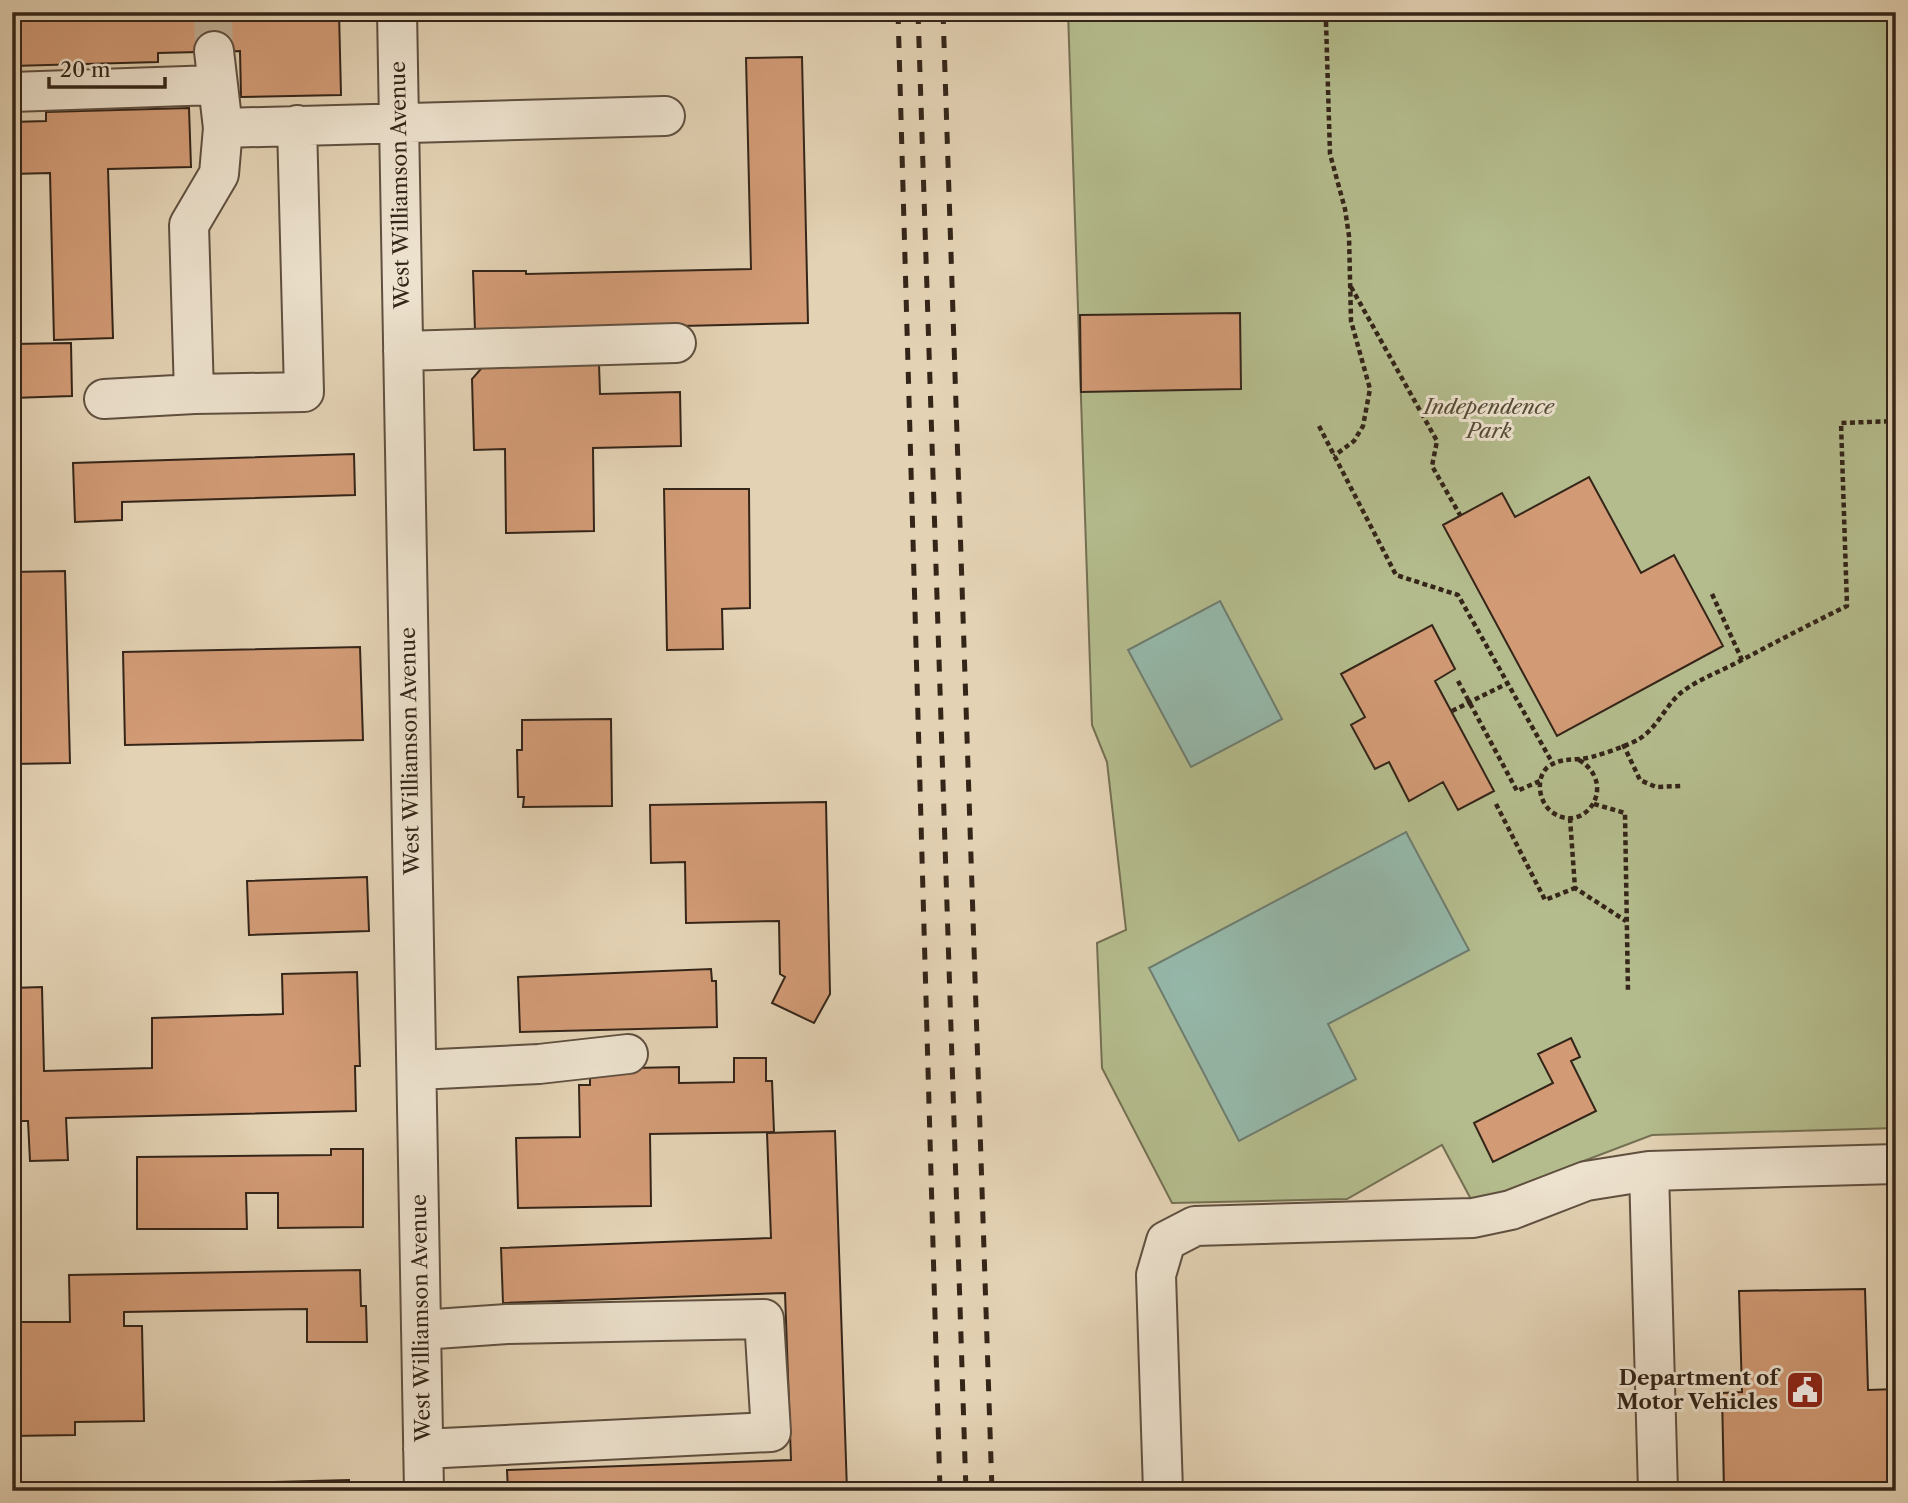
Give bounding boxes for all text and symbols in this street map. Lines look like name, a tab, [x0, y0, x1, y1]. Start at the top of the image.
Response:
scale bar	[49, 46, 164, 90]
text: 20 m	[60, 57, 111, 82]
street label: West Williamson Avenue	[385, 61, 414, 310]
park label: Independence Park	[1422, 394, 1555, 443]
street label: West Williamson Avenue	[395, 627, 424, 876]
street label: West Williamson Avenue	[406, 1194, 435, 1443]
place label: Department of Motor Vehicles	[1617, 1365, 1781, 1414]
public building icon: Department of Motor Vehicles	[1784, 1369, 1826, 1411]

